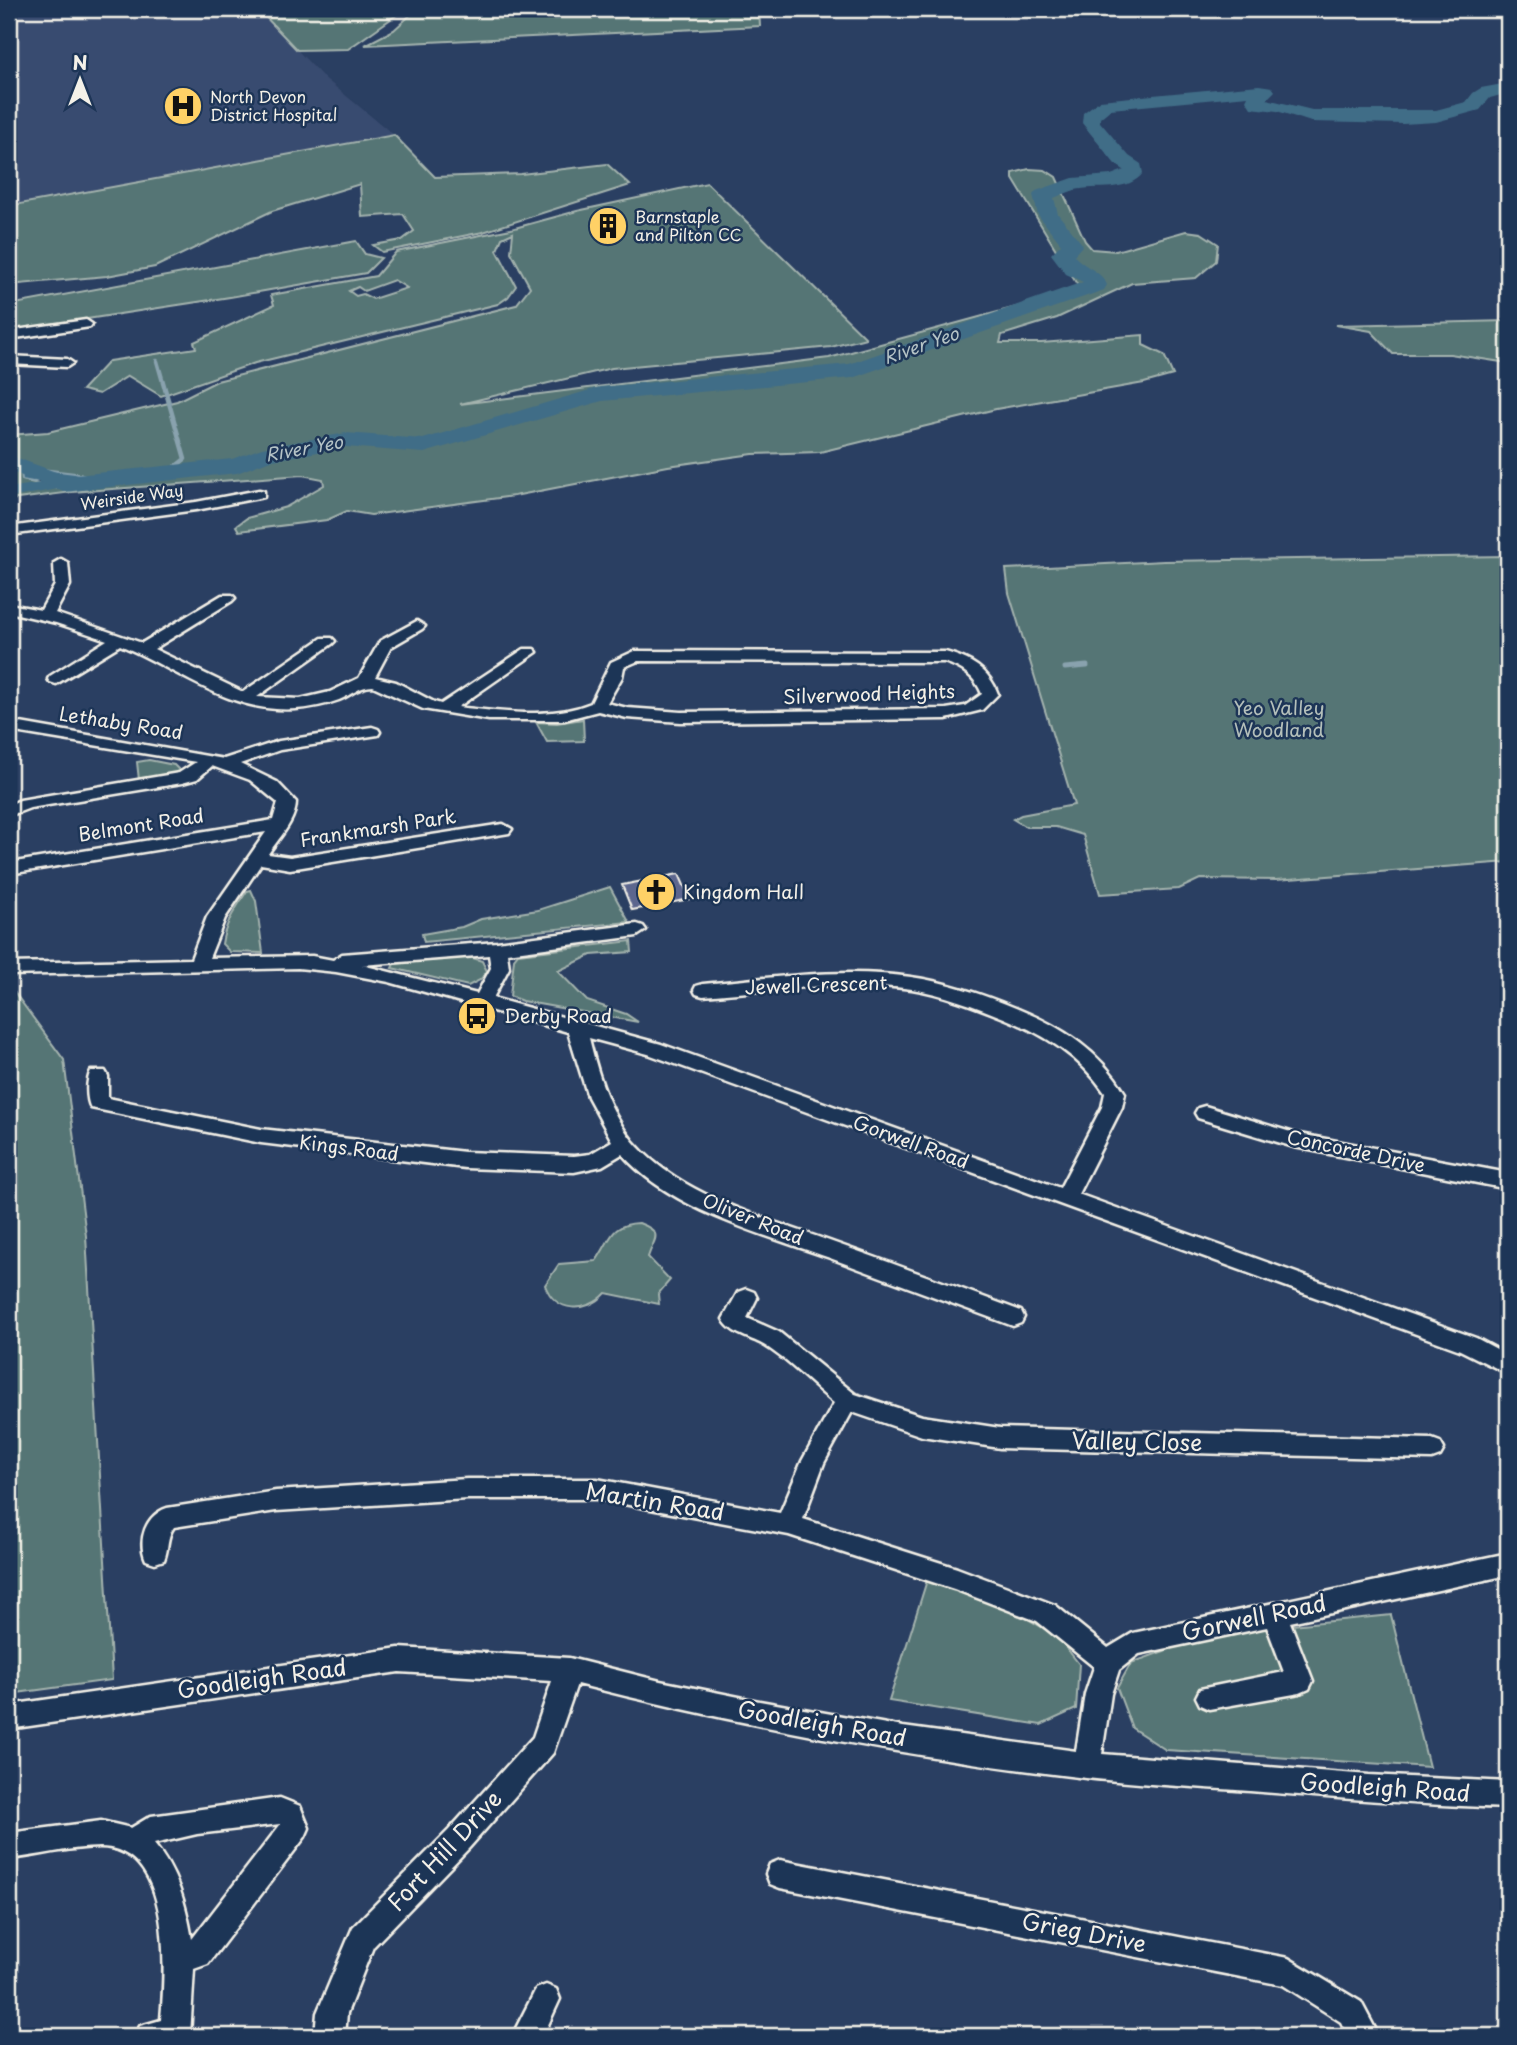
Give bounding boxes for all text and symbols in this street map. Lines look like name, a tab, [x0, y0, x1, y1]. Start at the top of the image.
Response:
north arrow	[46, 46, 116, 116]
text: N	[72, 48, 88, 76]
place label: North Devon District Hospital	[210, 84, 337, 126]
hospital icon: North Devon District Hospital	[162, 85, 204, 127]
place label: Barnstaple and Pilton CC	[635, 204, 742, 246]
building icon: Barnstaple and Pilton CC	[587, 205, 629, 247]
water label: River Yeo	[879, 319, 963, 370]
water label: River Yeo	[263, 427, 346, 468]
street label: Weirside Way	[79, 477, 185, 515]
street label: Silverwood Heights	[783, 676, 955, 710]
park label: Yeo Valley Woodland	[1233, 693, 1325, 743]
street label: Lethaby Road	[57, 698, 185, 746]
street label: Belmont Road	[76, 800, 206, 848]
street label: Frankmarsh Park	[298, 801, 458, 853]
church icon: Kingdom Hall	[635, 871, 677, 913]
place label: Kingdom Hall	[683, 877, 804, 905]
street label: Jewell Crescent	[744, 968, 888, 1000]
bus stop icon: Derby Road	[456, 995, 498, 1037]
place label: Derby Road	[504, 1001, 612, 1029]
street label: Gorwell Road	[850, 1107, 973, 1175]
street label: Concorde Drive	[1284, 1122, 1428, 1178]
street label: Kings Road	[298, 1127, 401, 1167]
street label: Oliver Road	[699, 1185, 808, 1251]
street label: Valley Close	[1071, 1422, 1203, 1459]
street label: Martin Road	[583, 1472, 727, 1529]
street label: Gorwell Road	[1178, 1584, 1329, 1649]
street label: Goodleigh Road	[175, 1648, 349, 1707]
street label: Goodleigh Road	[735, 1690, 909, 1755]
street label: Goodleigh Road	[1299, 1763, 1471, 1810]
street label: Fort Hill Drive	[378, 1782, 509, 1918]
street label: Grieg Drive	[1019, 1902, 1149, 1961]

